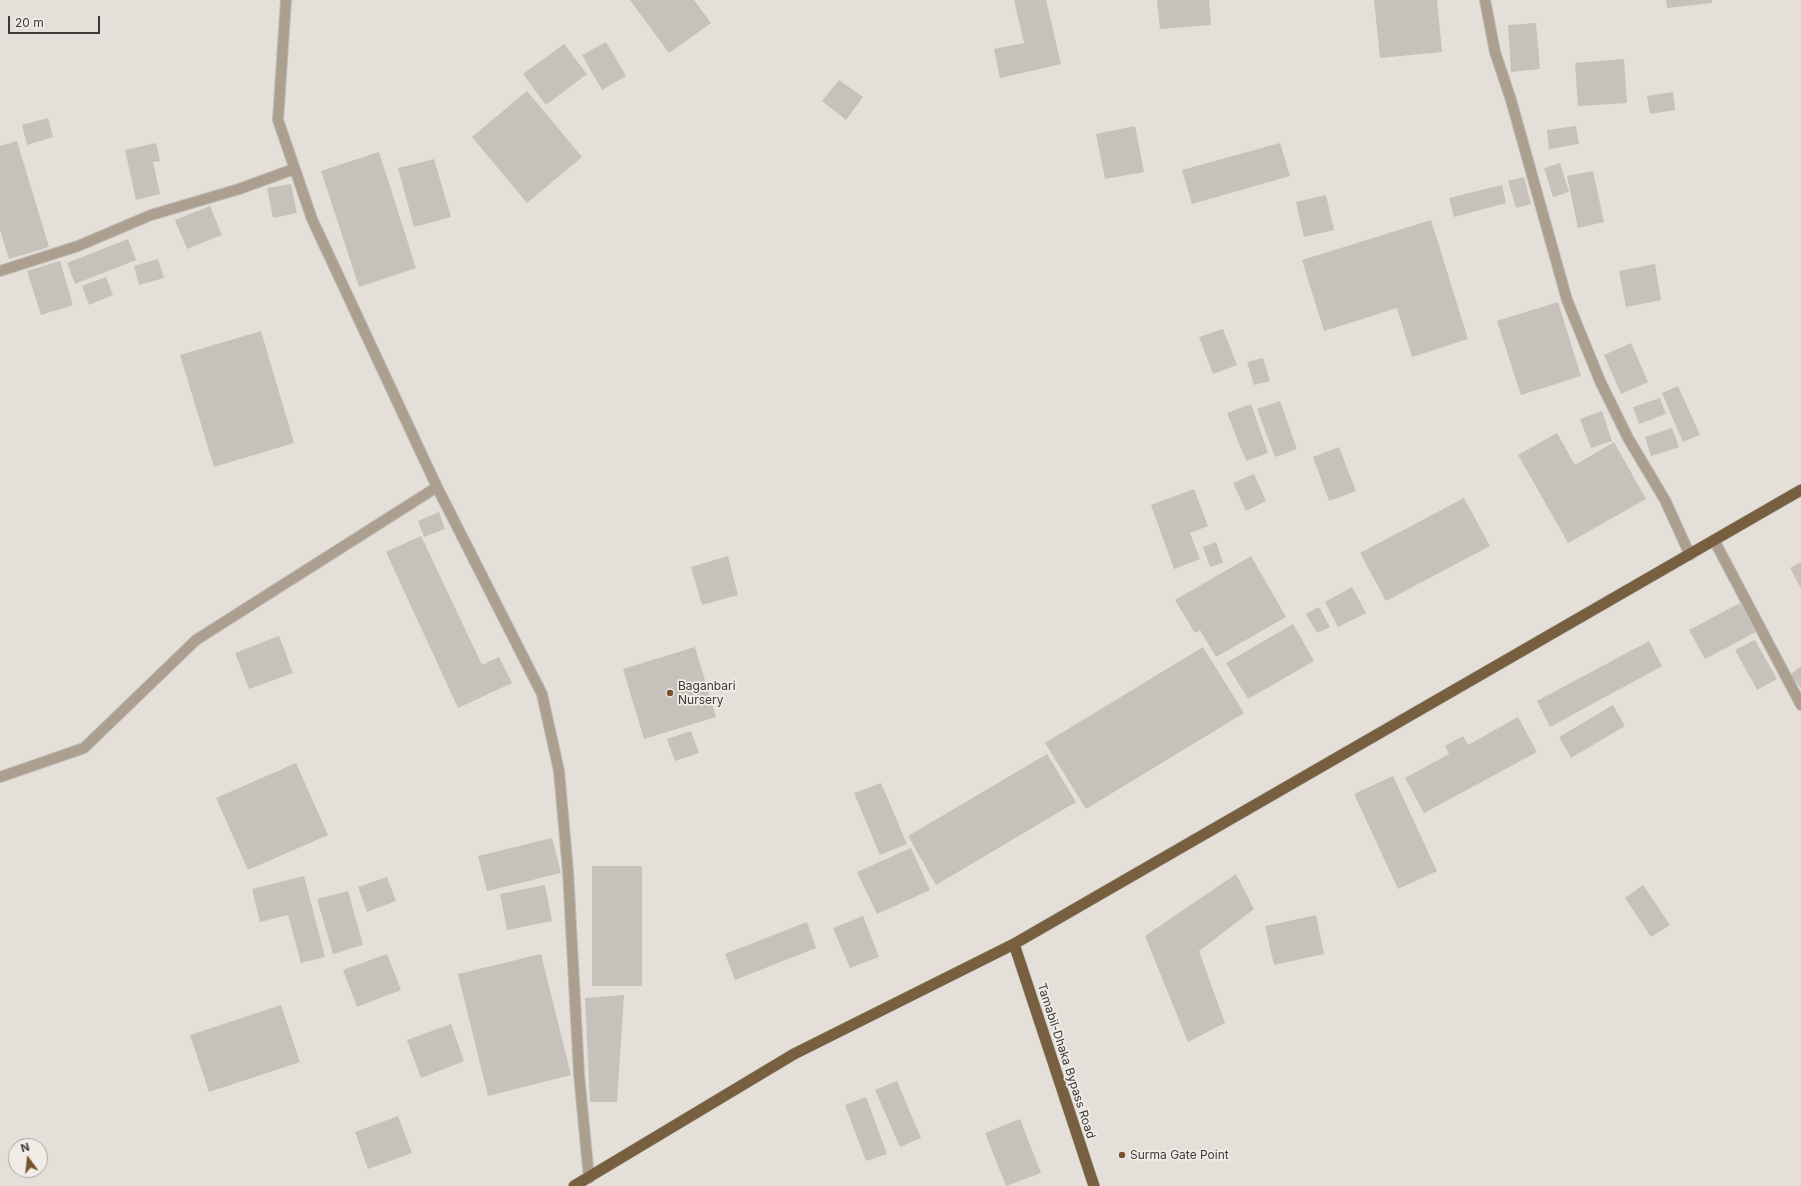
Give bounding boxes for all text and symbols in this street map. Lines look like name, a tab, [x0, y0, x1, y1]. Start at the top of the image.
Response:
scale bar	[10, 8, 102, 34]
text: 20 m	[15, 15, 44, 30]
place label: Baganbari Nursery	[678, 679, 736, 707]
marker: Baganbari Nursery	[665, 688, 675, 698]
street label: Tamabil-Dhaka Bypass Road	[1034, 981, 1098, 1141]
north arrow	[8, 1138, 48, 1178]
text: N	[19, 1140, 31, 1155]
place label: Surma Gate Point	[1130, 1148, 1229, 1162]
marker: Surma Gate Point	[1117, 1150, 1127, 1160]

